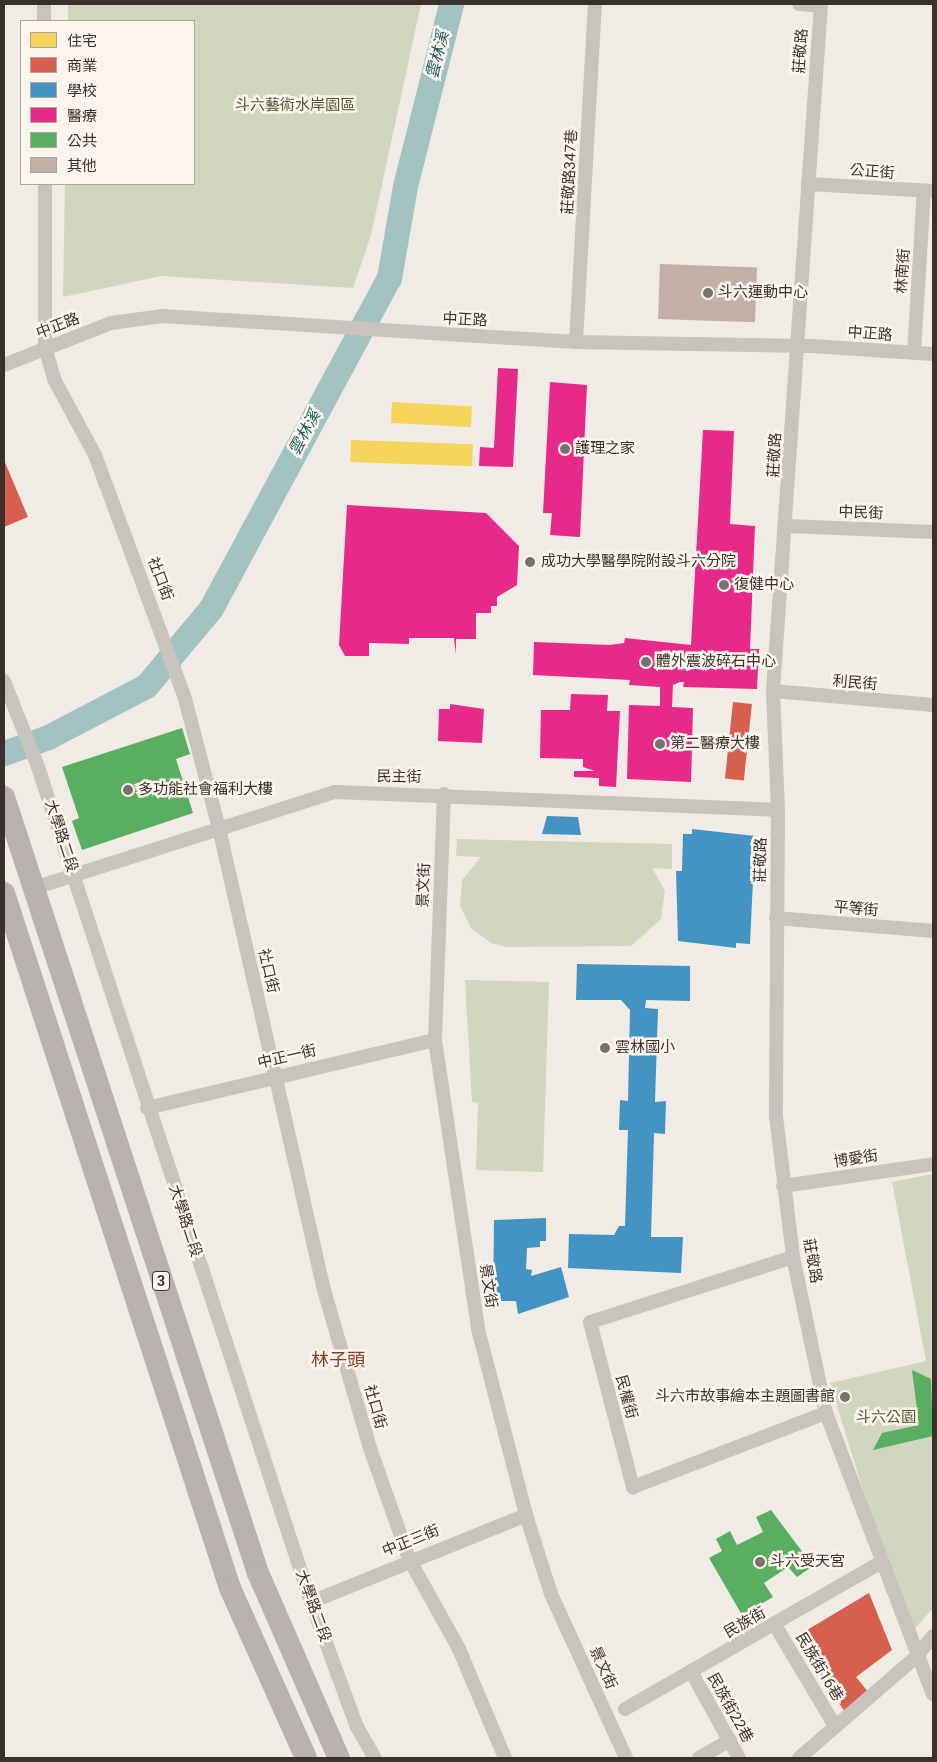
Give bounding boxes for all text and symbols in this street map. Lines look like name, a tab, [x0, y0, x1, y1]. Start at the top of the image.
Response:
legend	[20, 20, 195, 185]
street label: 莊敬路	[790, 28, 812, 74]
water label: 雲林溪	[423, 29, 453, 81]
text: 住宅	[67, 32, 97, 50]
text: 商業	[67, 57, 97, 75]
text: 學校	[67, 82, 97, 100]
park label: 斗六藝術水岸園區	[235, 97, 355, 115]
text: 醫療	[67, 107, 97, 125]
street label: 莊敬路347巷	[559, 129, 581, 215]
text: 公共	[67, 132, 97, 150]
text: 其他	[67, 157, 97, 175]
street label: 公正街	[849, 161, 895, 183]
street label: 林南街	[892, 248, 914, 294]
place label: 斗六運動中心	[718, 284, 808, 302]
marker: 斗六運動中心	[702, 287, 714, 299]
street label: 中正路	[34, 310, 82, 342]
street label: 中正路	[442, 310, 488, 330]
street label: 中正路	[847, 323, 893, 345]
water label: 雲林溪	[285, 407, 325, 459]
street label: 莊敬路	[765, 432, 785, 478]
place label: 護理之家	[575, 440, 635, 458]
marker: 護理之家	[559, 443, 571, 455]
street label: 中民街	[838, 503, 884, 523]
place label: 成功大學醫學院附設斗六分院	[541, 553, 736, 571]
street label: 社口街	[144, 555, 176, 603]
marker: 成功大學醫學院附設斗六分院	[523, 555, 537, 569]
place label: 復健中心	[734, 576, 794, 594]
marker: 復健中心	[718, 579, 730, 591]
place label: 體外震波碎石中心	[656, 653, 776, 671]
marker: 體外震波碎石中心	[640, 656, 652, 668]
street label: 利民街	[832, 672, 878, 694]
place label: 第二醫療大樓	[670, 735, 760, 753]
marker: 第二醫療大樓	[654, 738, 666, 750]
street label: 民主街	[376, 768, 422, 786]
place label: 多功能社會福利大樓	[138, 781, 273, 799]
marker: 多功能社會福利大樓	[122, 784, 134, 796]
street label: 大學路二段	[41, 798, 81, 874]
street label: 莊敬路	[752, 837, 770, 883]
street label: 景文街	[414, 862, 434, 908]
street label: 平等街	[833, 898, 879, 920]
street label: 社口街	[254, 947, 282, 995]
place label: 雲林國小	[615, 1039, 675, 1057]
street label: 中正一街	[256, 1041, 318, 1073]
marker: 雲林國小	[599, 1042, 611, 1054]
street label: 博愛街	[832, 1147, 880, 1171]
street label: 大學路二段	[165, 1183, 205, 1259]
street label: 莊敬路	[799, 1237, 825, 1285]
street label: 景文街	[476, 1262, 500, 1310]
road number: 3	[151, 1270, 171, 1292]
district label: 林子頭	[311, 1349, 365, 1371]
street label: 民權街	[611, 1373, 641, 1421]
street label: 社口街	[360, 1383, 390, 1431]
place label: 斗六市故事繪本主題圖書館	[655, 1388, 835, 1406]
marker: 斗六市故事繪本主題圖書館	[839, 1391, 851, 1403]
park label: 斗六公園	[856, 1409, 916, 1427]
street label: 中正三街	[380, 1521, 442, 1561]
place label: 斗六受天宮	[770, 1553, 845, 1571]
marker: 斗六受天宮	[754, 1556, 766, 1568]
street label: 大學路二段	[292, 1568, 334, 1644]
street label: 民族街	[721, 1604, 769, 1642]
street label: 民族街16巷	[791, 1629, 847, 1705]
street label: 景文街	[586, 1644, 620, 1692]
street label: 民族街22巷	[703, 1670, 757, 1746]

